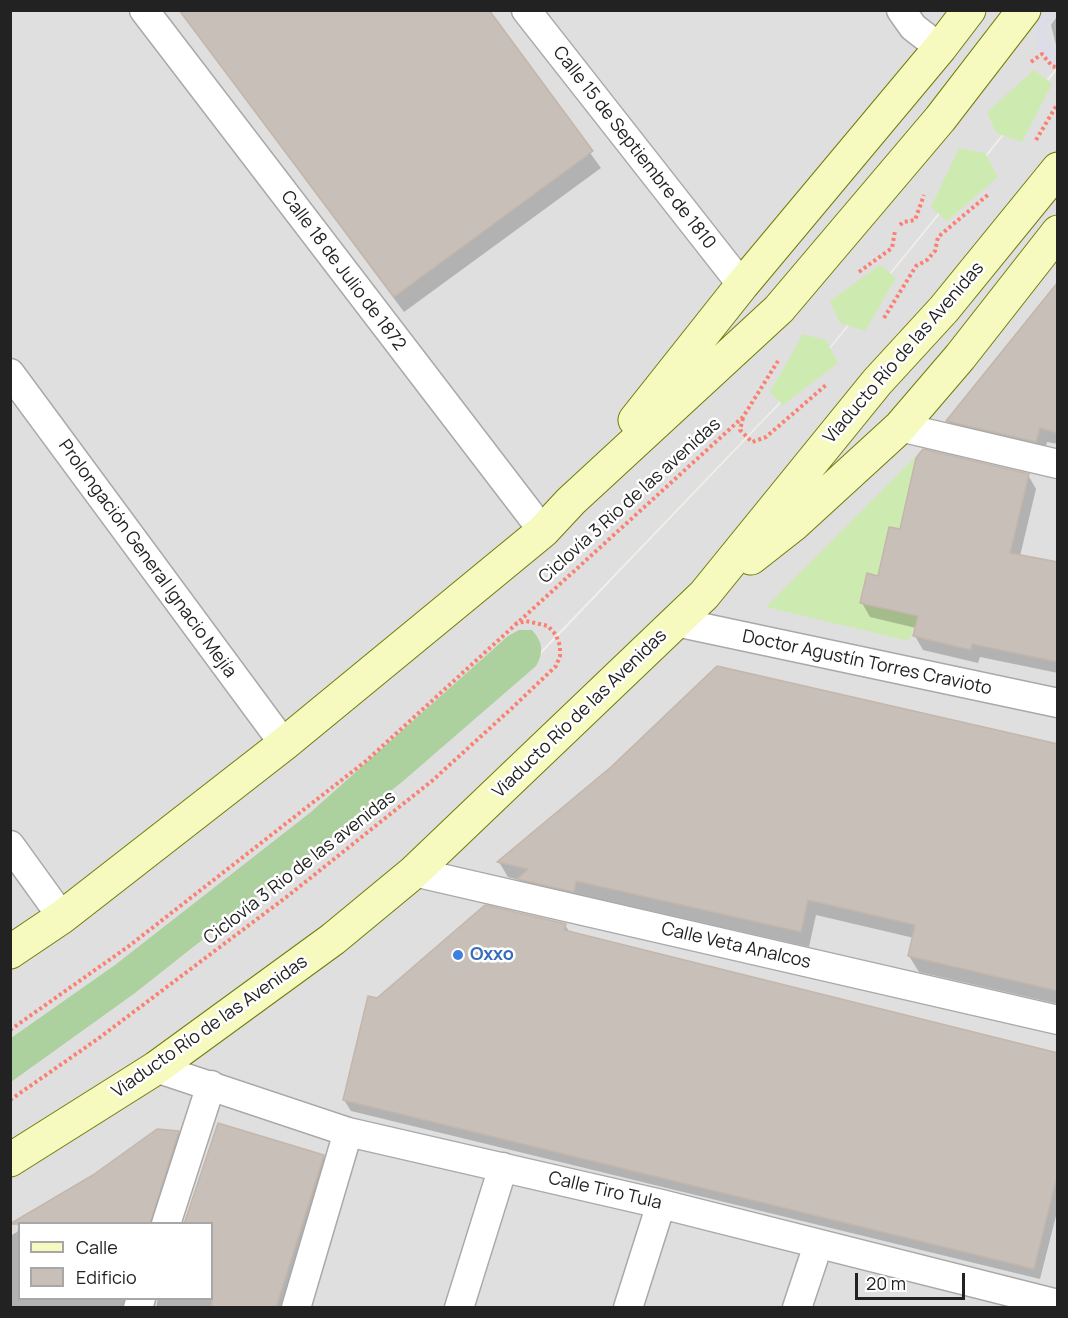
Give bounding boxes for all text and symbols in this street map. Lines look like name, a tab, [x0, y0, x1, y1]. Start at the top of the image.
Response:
street label: Calle 15 de Septiembre de 1810	[548, 42, 720, 254]
street label: Calle 18 de Julio de 1872	[276, 187, 410, 355]
street label: Viaducto Río de las Avenidas	[819, 258, 989, 448]
street label: Ciclovía 3 Rio de las avenidas	[535, 414, 725, 588]
street label: Prolongación General Ignacio Mejía	[53, 436, 241, 682]
street label: Viaducto Río de las Avenidas	[488, 625, 672, 803]
street label: Doctor Agustín Torres Cravioto	[740, 626, 994, 700]
street label: Ciclovía 3 Rio de las avenidas	[200, 786, 400, 950]
street label: Calle Veta Analcos	[659, 918, 813, 974]
place label: Oxxo	[470, 944, 514, 966]
marker: Oxxo	[451, 948, 465, 962]
street label: Viaducto Río de las Avenidas	[108, 951, 312, 1103]
street label: Calle Tiro Tula	[546, 1167, 664, 1215]
legend	[18, 1222, 213, 1300]
text: Calle	[76, 1235, 118, 1259]
scale bar	[858, 1261, 968, 1299]
text: Edificio	[76, 1265, 137, 1289]
text: 20 m	[866, 1271, 906, 1295]

